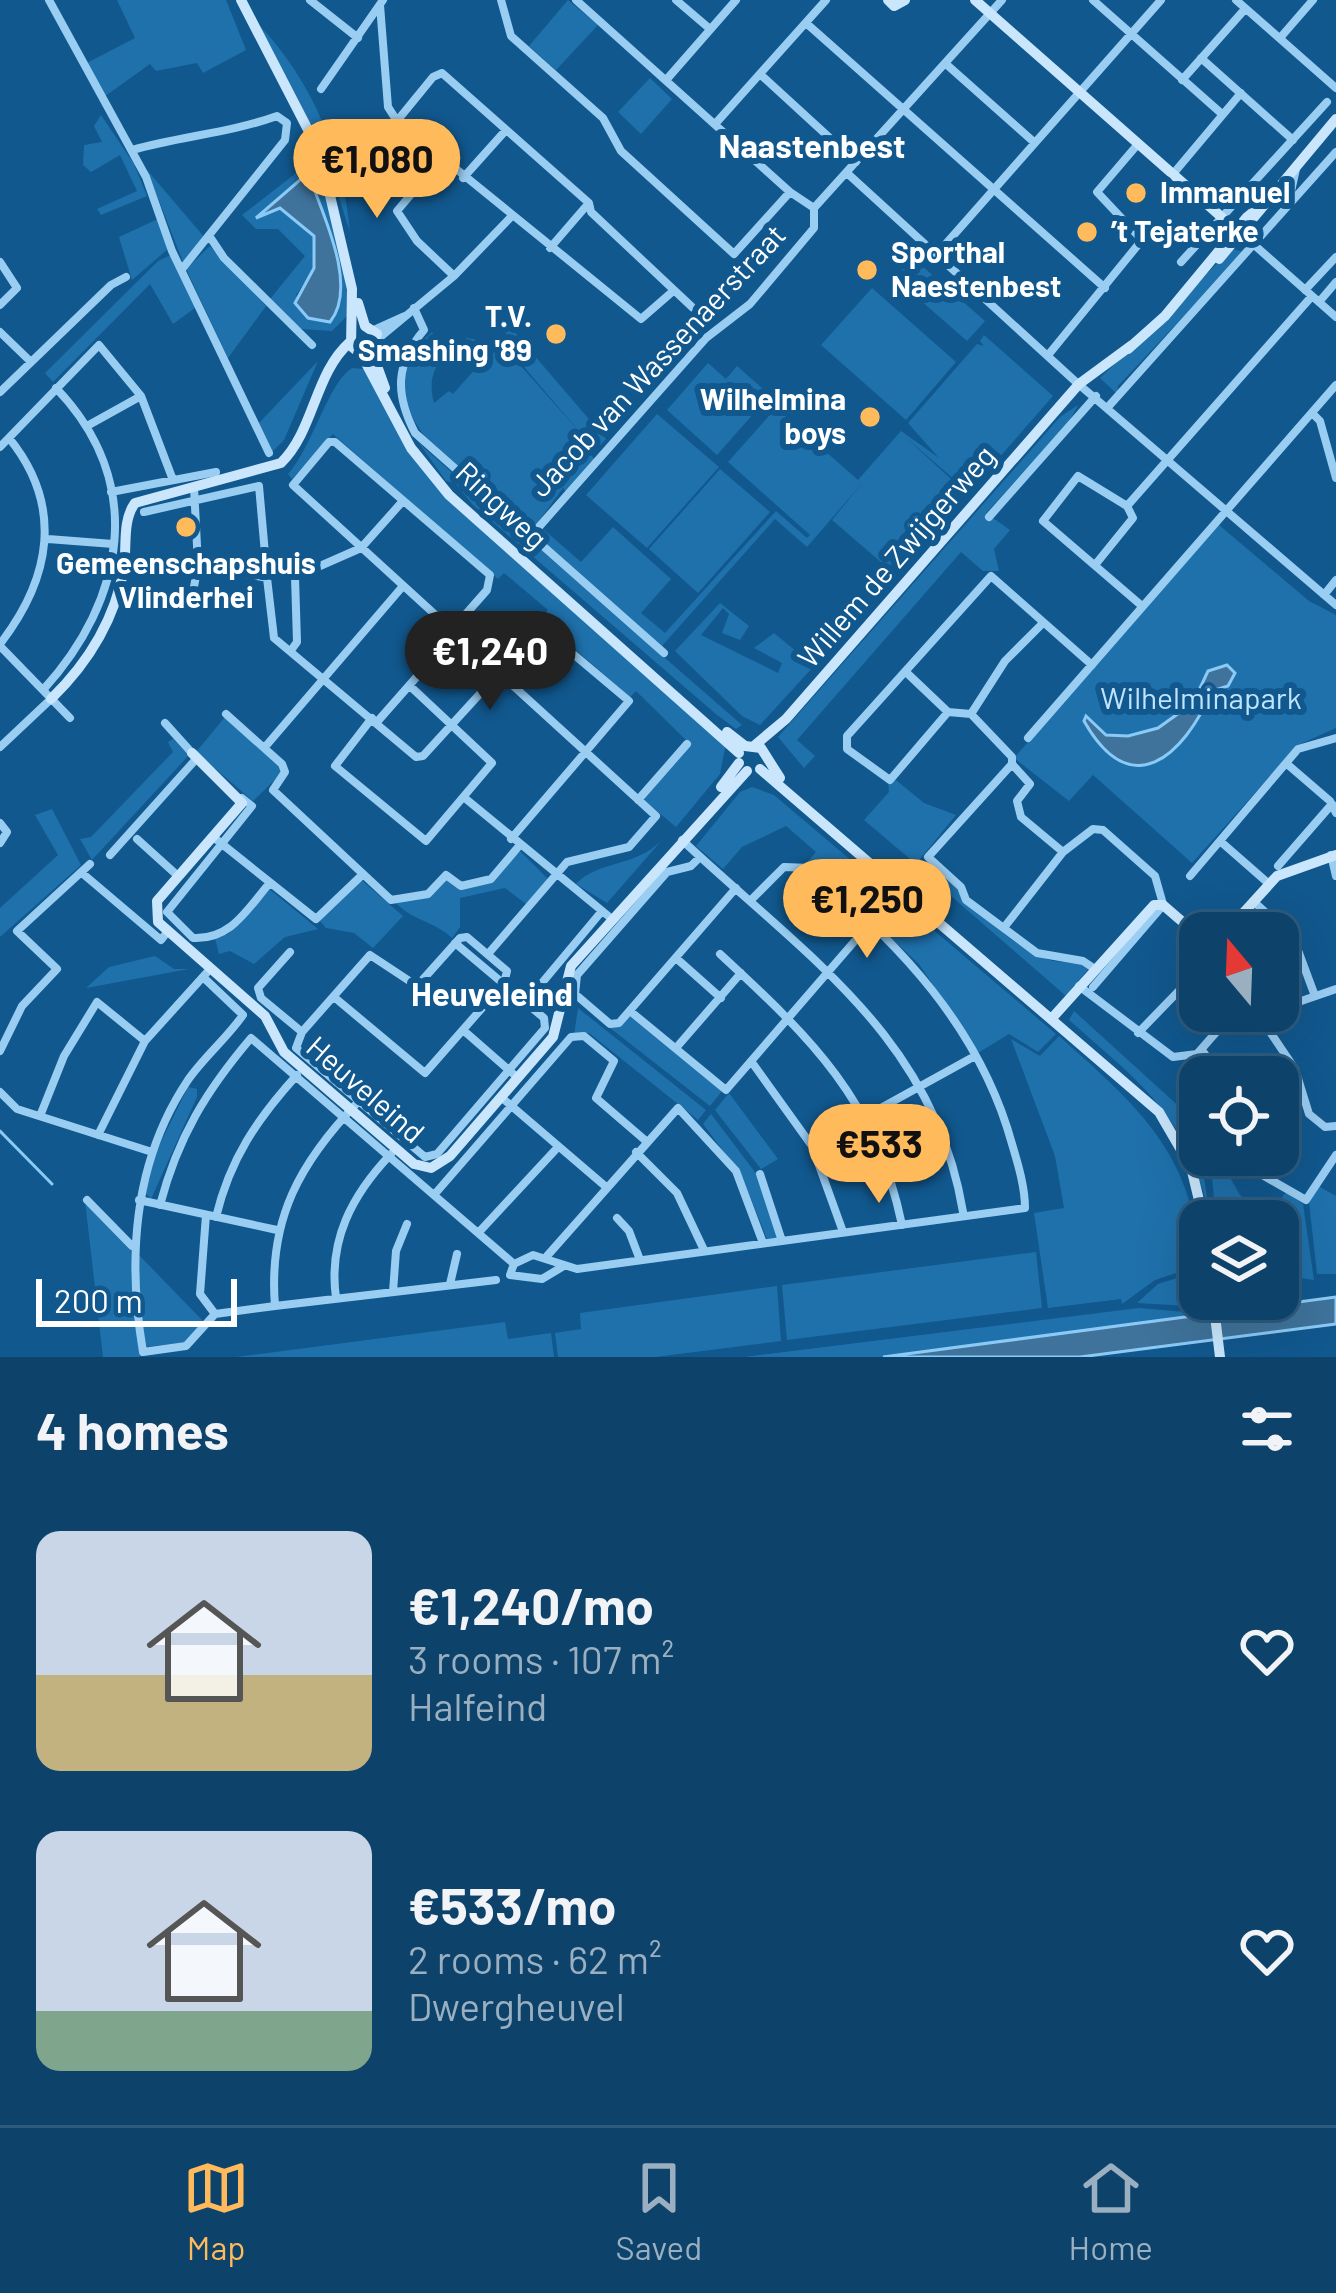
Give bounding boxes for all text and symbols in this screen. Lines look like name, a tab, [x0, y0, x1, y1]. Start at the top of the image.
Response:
pin: €1,080	[279, 119, 475, 221]
district label: Naastenbest	[718, 125, 906, 165]
text: €1,080	[320, 134, 434, 181]
place label: Immanuel	[1160, 173, 1290, 209]
marker: Immanuel	[1123, 180, 1149, 206]
place label: ’t Tejaterke	[1111, 212, 1259, 248]
street label: Jacob van Wassenaerstraat	[521, 216, 792, 503]
marker: ’t Tejaterke	[1074, 219, 1100, 245]
place label: Sporthal Naestenbest	[891, 233, 1061, 303]
marker: Sporthal Naestenbest	[854, 257, 880, 283]
place label: T.V. Smashing '89	[358, 297, 532, 367]
marker: T.V. Smashing '89	[543, 321, 569, 347]
place label: Wilhelmina boys	[700, 380, 846, 450]
marker: Wilhelmina boys	[857, 404, 883, 430]
street label: Willem de Zwijgerweg	[789, 437, 1002, 674]
street label: Ringweg	[449, 453, 555, 556]
marker: Gemeenschapshuis Vlinderhei	[173, 514, 199, 540]
place label: Gemeenschapshuis Vlinderhei	[56, 544, 316, 614]
pin: €1,240	[392, 611, 588, 713]
text: €1,240	[432, 626, 548, 673]
park label: Wilhelminapark	[1100, 679, 1302, 715]
pin: €1,250	[769, 859, 965, 961]
text: €1,250	[810, 874, 924, 921]
north arrow	[1179, 912, 1299, 1032]
map controls	[1179, 912, 1299, 1320]
district label: Heuveleind	[411, 973, 573, 1013]
street label: Heuveleind	[300, 1028, 433, 1149]
button: locate	[1179, 1056, 1299, 1176]
pin: €533	[808, 1104, 950, 1206]
text: €533	[835, 1119, 923, 1166]
button: layers	[1179, 1200, 1299, 1320]
scale bar	[36, 1273, 237, 1326]
text: 200 m	[54, 1280, 143, 1320]
icon: filters	[1234, 1396, 1300, 1462]
text: 4 homes	[36, 1399, 229, 1460]
text: €1,240/mo	[408, 1574, 654, 1635]
icon: home	[132, 1579, 276, 1723]
icon: heart	[1234, 1618, 1300, 1684]
text: 3 rooms · 107 m²	[408, 1635, 674, 1682]
text: Halfeind	[408, 1682, 547, 1729]
text: €533/mo	[408, 1874, 616, 1935]
icon: home	[132, 1879, 276, 2023]
icon: heart	[1234, 1918, 1300, 1984]
text: 2 rooms · 62 m²	[408, 1935, 662, 1982]
text: Dwergheuvel	[408, 1982, 625, 2029]
tab: Map	[183, 2155, 249, 2267]
tab: Saved	[616, 2155, 702, 2267]
tab: Home	[1069, 2155, 1153, 2267]

